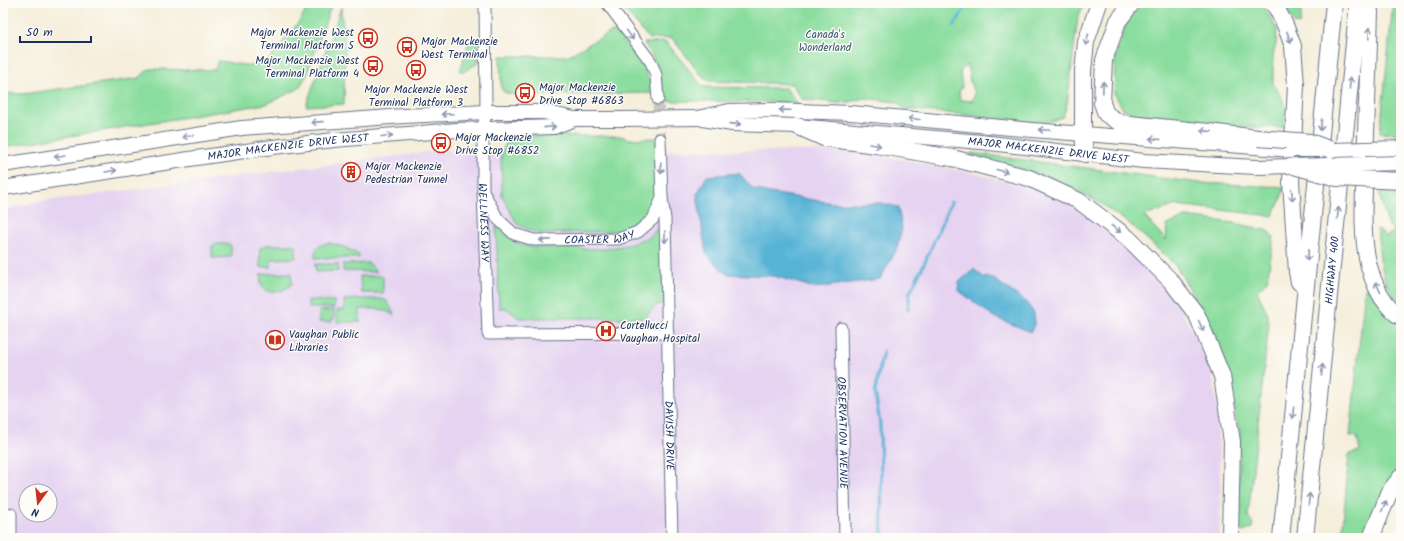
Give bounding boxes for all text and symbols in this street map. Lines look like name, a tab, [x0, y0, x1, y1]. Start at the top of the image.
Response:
scale bar	[20, 18, 91, 44]
text: 50 m	[26, 23, 53, 42]
place label: Major Mackenzie West Terminal Platform 5	[250, 24, 355, 55]
park label: Canada's Wonderland	[799, 26, 852, 57]
bus stop icon: Major Mackenzie West Terminal Platform 5	[357, 27, 379, 49]
one-way arrow	[1365, 27, 1373, 40]
one-way arrow	[626, 29, 634, 40]
one-way arrow	[1286, 31, 1294, 43]
place label: Major Mackenzie West Terminal	[421, 33, 498, 64]
one-way arrow	[1083, 33, 1091, 46]
bus stop icon: Major Mackenzie West Terminal	[396, 36, 418, 58]
place label: Major Mackenzie West Terminal Platform 4	[255, 52, 360, 83]
bus stop icon: Major Mackenzie West Terminal Platform 4	[362, 55, 384, 77]
bus stop icon: Major Mackenzie West Terminal Platform 3	[405, 59, 427, 81]
one-way arrow	[1347, 77, 1354, 90]
place label: Major Mackenzie Drive Stop #6863	[539, 79, 623, 110]
place label: Major Mackenzie West Terminal Platform 3	[364, 81, 469, 112]
one-way arrow	[1099, 81, 1107, 94]
bus stop icon: Major Mackenzie Drive Stop #6863	[514, 82, 536, 104]
one-way arrow	[779, 107, 792, 114]
one-way arrow	[441, 111, 454, 118]
one-way arrow	[908, 115, 921, 122]
one-way arrow	[1317, 118, 1325, 131]
one-way arrow	[311, 119, 324, 126]
one-way arrow	[728, 121, 741, 128]
one-way arrow	[543, 123, 556, 130]
one-way arrow	[1038, 127, 1051, 134]
one-way arrow	[1200, 128, 1213, 135]
street label: MAJOR MACKENZIE DRIVE WEST	[206, 129, 370, 166]
place label: Major Mackenzie Drive Stop #6852	[455, 129, 539, 160]
one-way arrow	[182, 132, 195, 140]
one-way arrow	[380, 132, 393, 139]
bus stop icon: Major Mackenzie Drive Stop #6852	[430, 132, 452, 154]
street label: MAJOR MACKENZIE DRIVE WEST	[967, 133, 1131, 169]
one-way arrow	[1149, 135, 1162, 142]
one-way arrow	[868, 141, 881, 149]
one-way arrow	[54, 152, 67, 160]
place label: Major Mackenzie Pedestrian Tunnel	[365, 158, 448, 189]
building icon: Major Mackenzie Pedestrian Tunnel	[340, 161, 362, 183]
one-way arrow	[658, 161, 665, 174]
one-way arrow	[104, 167, 117, 175]
one-way arrow	[995, 167, 1008, 175]
street label: WELLNESS WAY	[473, 183, 494, 263]
one-way arrow	[1288, 188, 1296, 201]
one-way arrow	[1334, 207, 1341, 220]
one-way arrow	[1111, 225, 1122, 233]
street label: COASTER WAY	[564, 226, 638, 250]
one-way arrow	[661, 230, 669, 243]
street label: HIGHWAY 400	[1320, 235, 1345, 305]
one-way arrow	[539, 236, 552, 244]
one-way arrow	[1304, 248, 1312, 261]
one-way arrow	[1373, 281, 1381, 293]
place label: Cortellucci Vaughan Hospital	[620, 317, 700, 348]
hospital icon: Cortellucci Vaughan Hospital	[595, 320, 617, 342]
one-way arrow	[1198, 320, 1205, 332]
place label: Vaughan Public Libraries	[289, 326, 359, 357]
library icon: Vaughan Public Libraries	[264, 329, 286, 351]
one-way arrow	[1318, 364, 1326, 377]
street label: OBSERVATION AVENUE	[832, 377, 852, 490]
street label: DAVISH DRIVE	[659, 401, 679, 471]
one-way arrow	[1289, 406, 1296, 419]
north arrow	[18, 483, 58, 523]
one-way arrow	[1305, 493, 1313, 506]
one-way arrow	[1381, 501, 1388, 513]
text: N	[30, 502, 41, 521]

